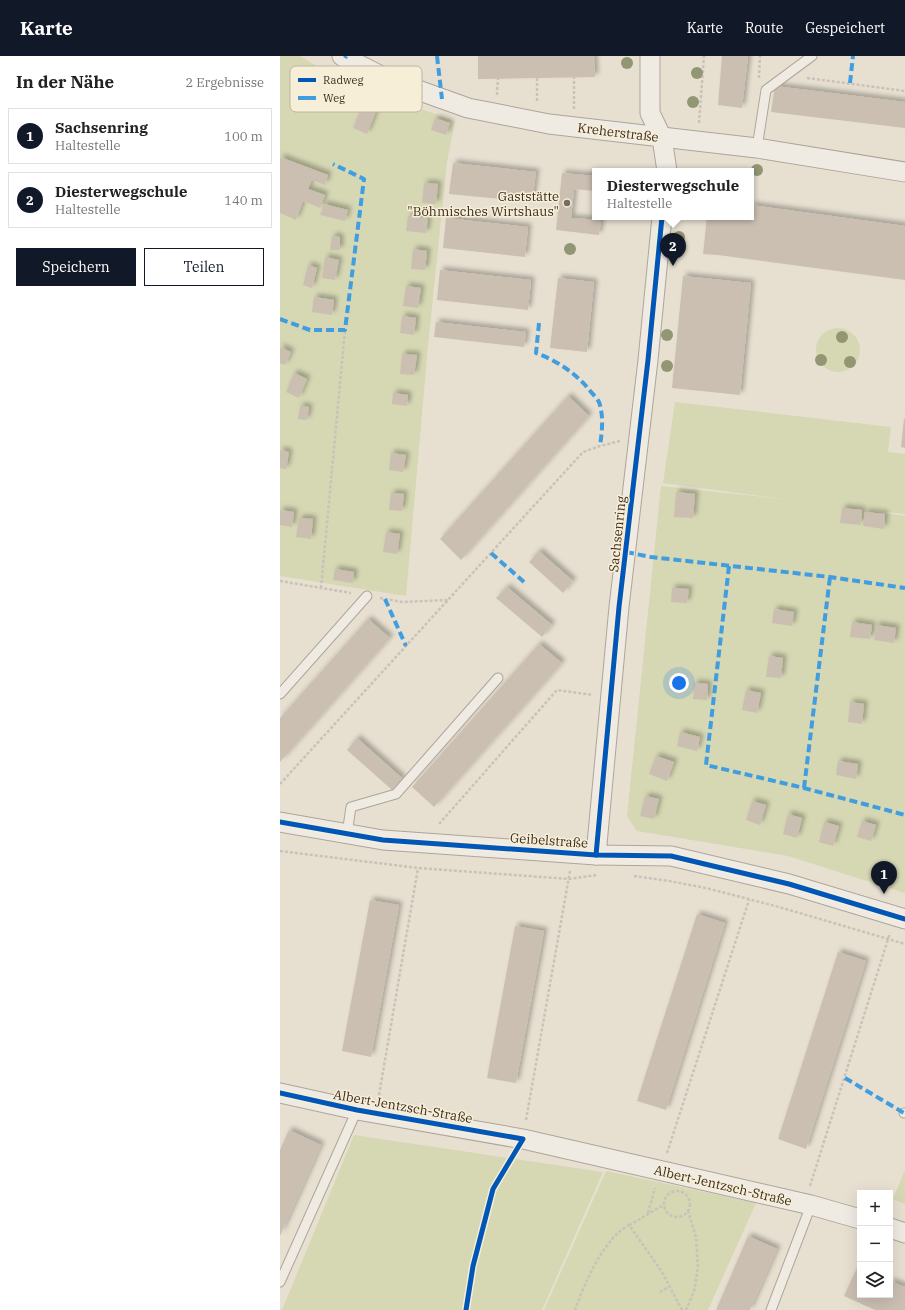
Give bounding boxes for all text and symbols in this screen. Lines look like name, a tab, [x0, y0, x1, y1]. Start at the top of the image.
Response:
text: Karte	[20, 16, 73, 40]
text: Karte	[687, 19, 723, 37]
text: Route	[745, 19, 783, 37]
text: Gespeichert	[805, 19, 885, 37]
legend	[290, 66, 422, 112]
text: In der Nähe	[16, 71, 114, 93]
text: Radweg	[323, 73, 363, 87]
text: 2 Ergebnisse	[185, 74, 264, 91]
text: Weg	[323, 91, 345, 105]
text: Sachsenring	[55, 118, 148, 137]
street label: Kreherstraße	[576, 119, 660, 146]
text: 1	[26, 128, 34, 145]
text: 100 m	[224, 128, 263, 145]
text: Haltestelle	[55, 137, 120, 154]
popup	[592, 168, 754, 220]
text: Diesterwegschule	[607, 176, 739, 195]
text: Diesterwegschule	[55, 182, 187, 201]
place label: Gaststätte "Böhmisches Wirtshaus"	[407, 188, 559, 220]
text: 2	[26, 192, 34, 209]
text: 140 m	[224, 192, 263, 209]
text: Haltestelle	[607, 195, 672, 212]
marker: Gaststätte "Böhmisches Wirtshaus"	[562, 198, 572, 208]
text: Haltestelle	[55, 201, 120, 218]
pin: 2	[660, 233, 686, 266]
button: Speichern	[16, 248, 136, 286]
button: Teilen	[144, 248, 264, 286]
street label: Sachsenring	[605, 495, 630, 573]
your location	[669, 673, 689, 693]
street label: Geibelstraße	[509, 829, 589, 852]
pin: 1	[871, 861, 897, 894]
street label: Albert-Jentzsch-Straße	[332, 1086, 474, 1127]
street label: Albert-Jentzsch-Straße	[652, 1161, 793, 1210]
map controls	[857, 1190, 893, 1298]
button: +	[857, 1190, 893, 1226]
button: −	[857, 1226, 893, 1262]
button: layers	[857, 1262, 893, 1298]

